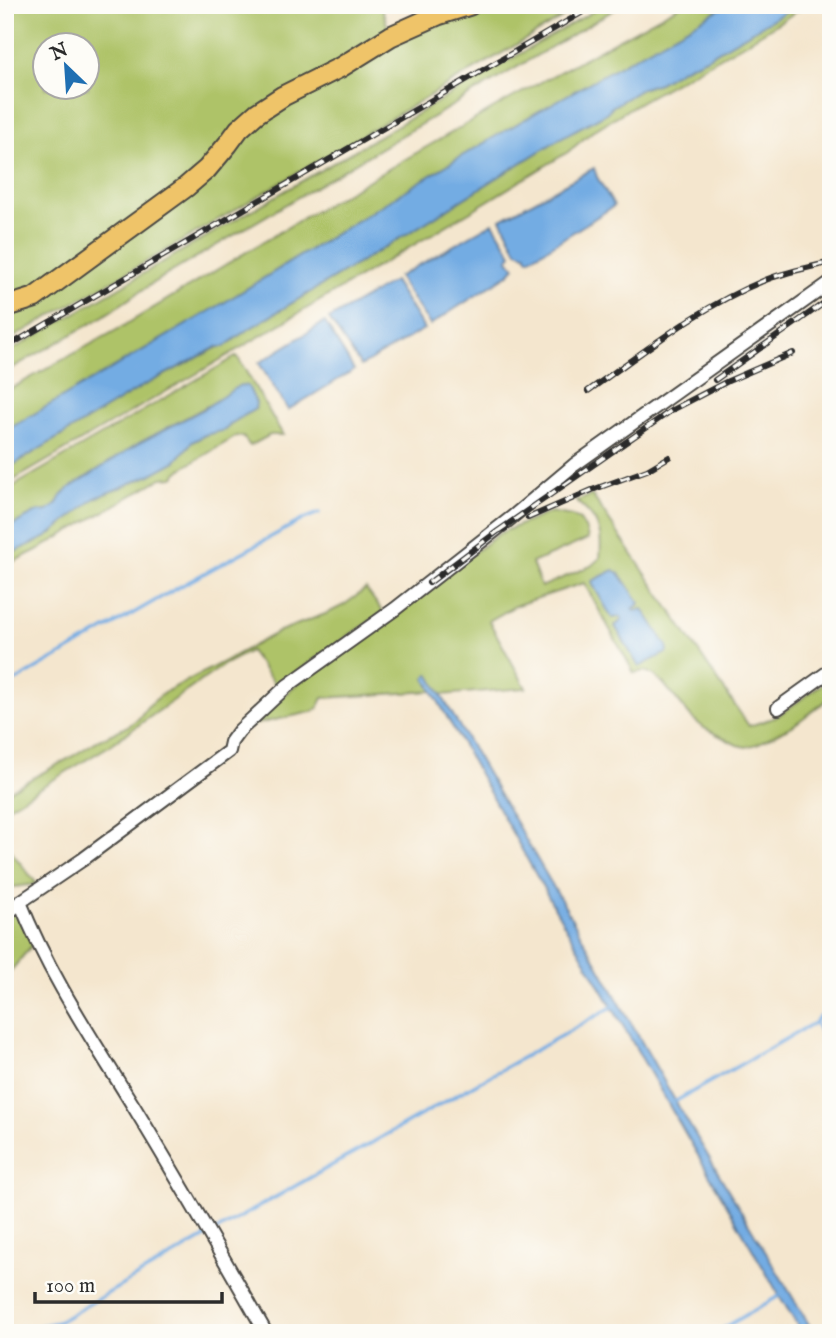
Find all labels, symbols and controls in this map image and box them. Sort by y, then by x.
north arrow [32,32,102,102]
text: N [46,38,73,67]
scale bar [35,1261,222,1305]
text: 100 m [46,1273,95,1300]

